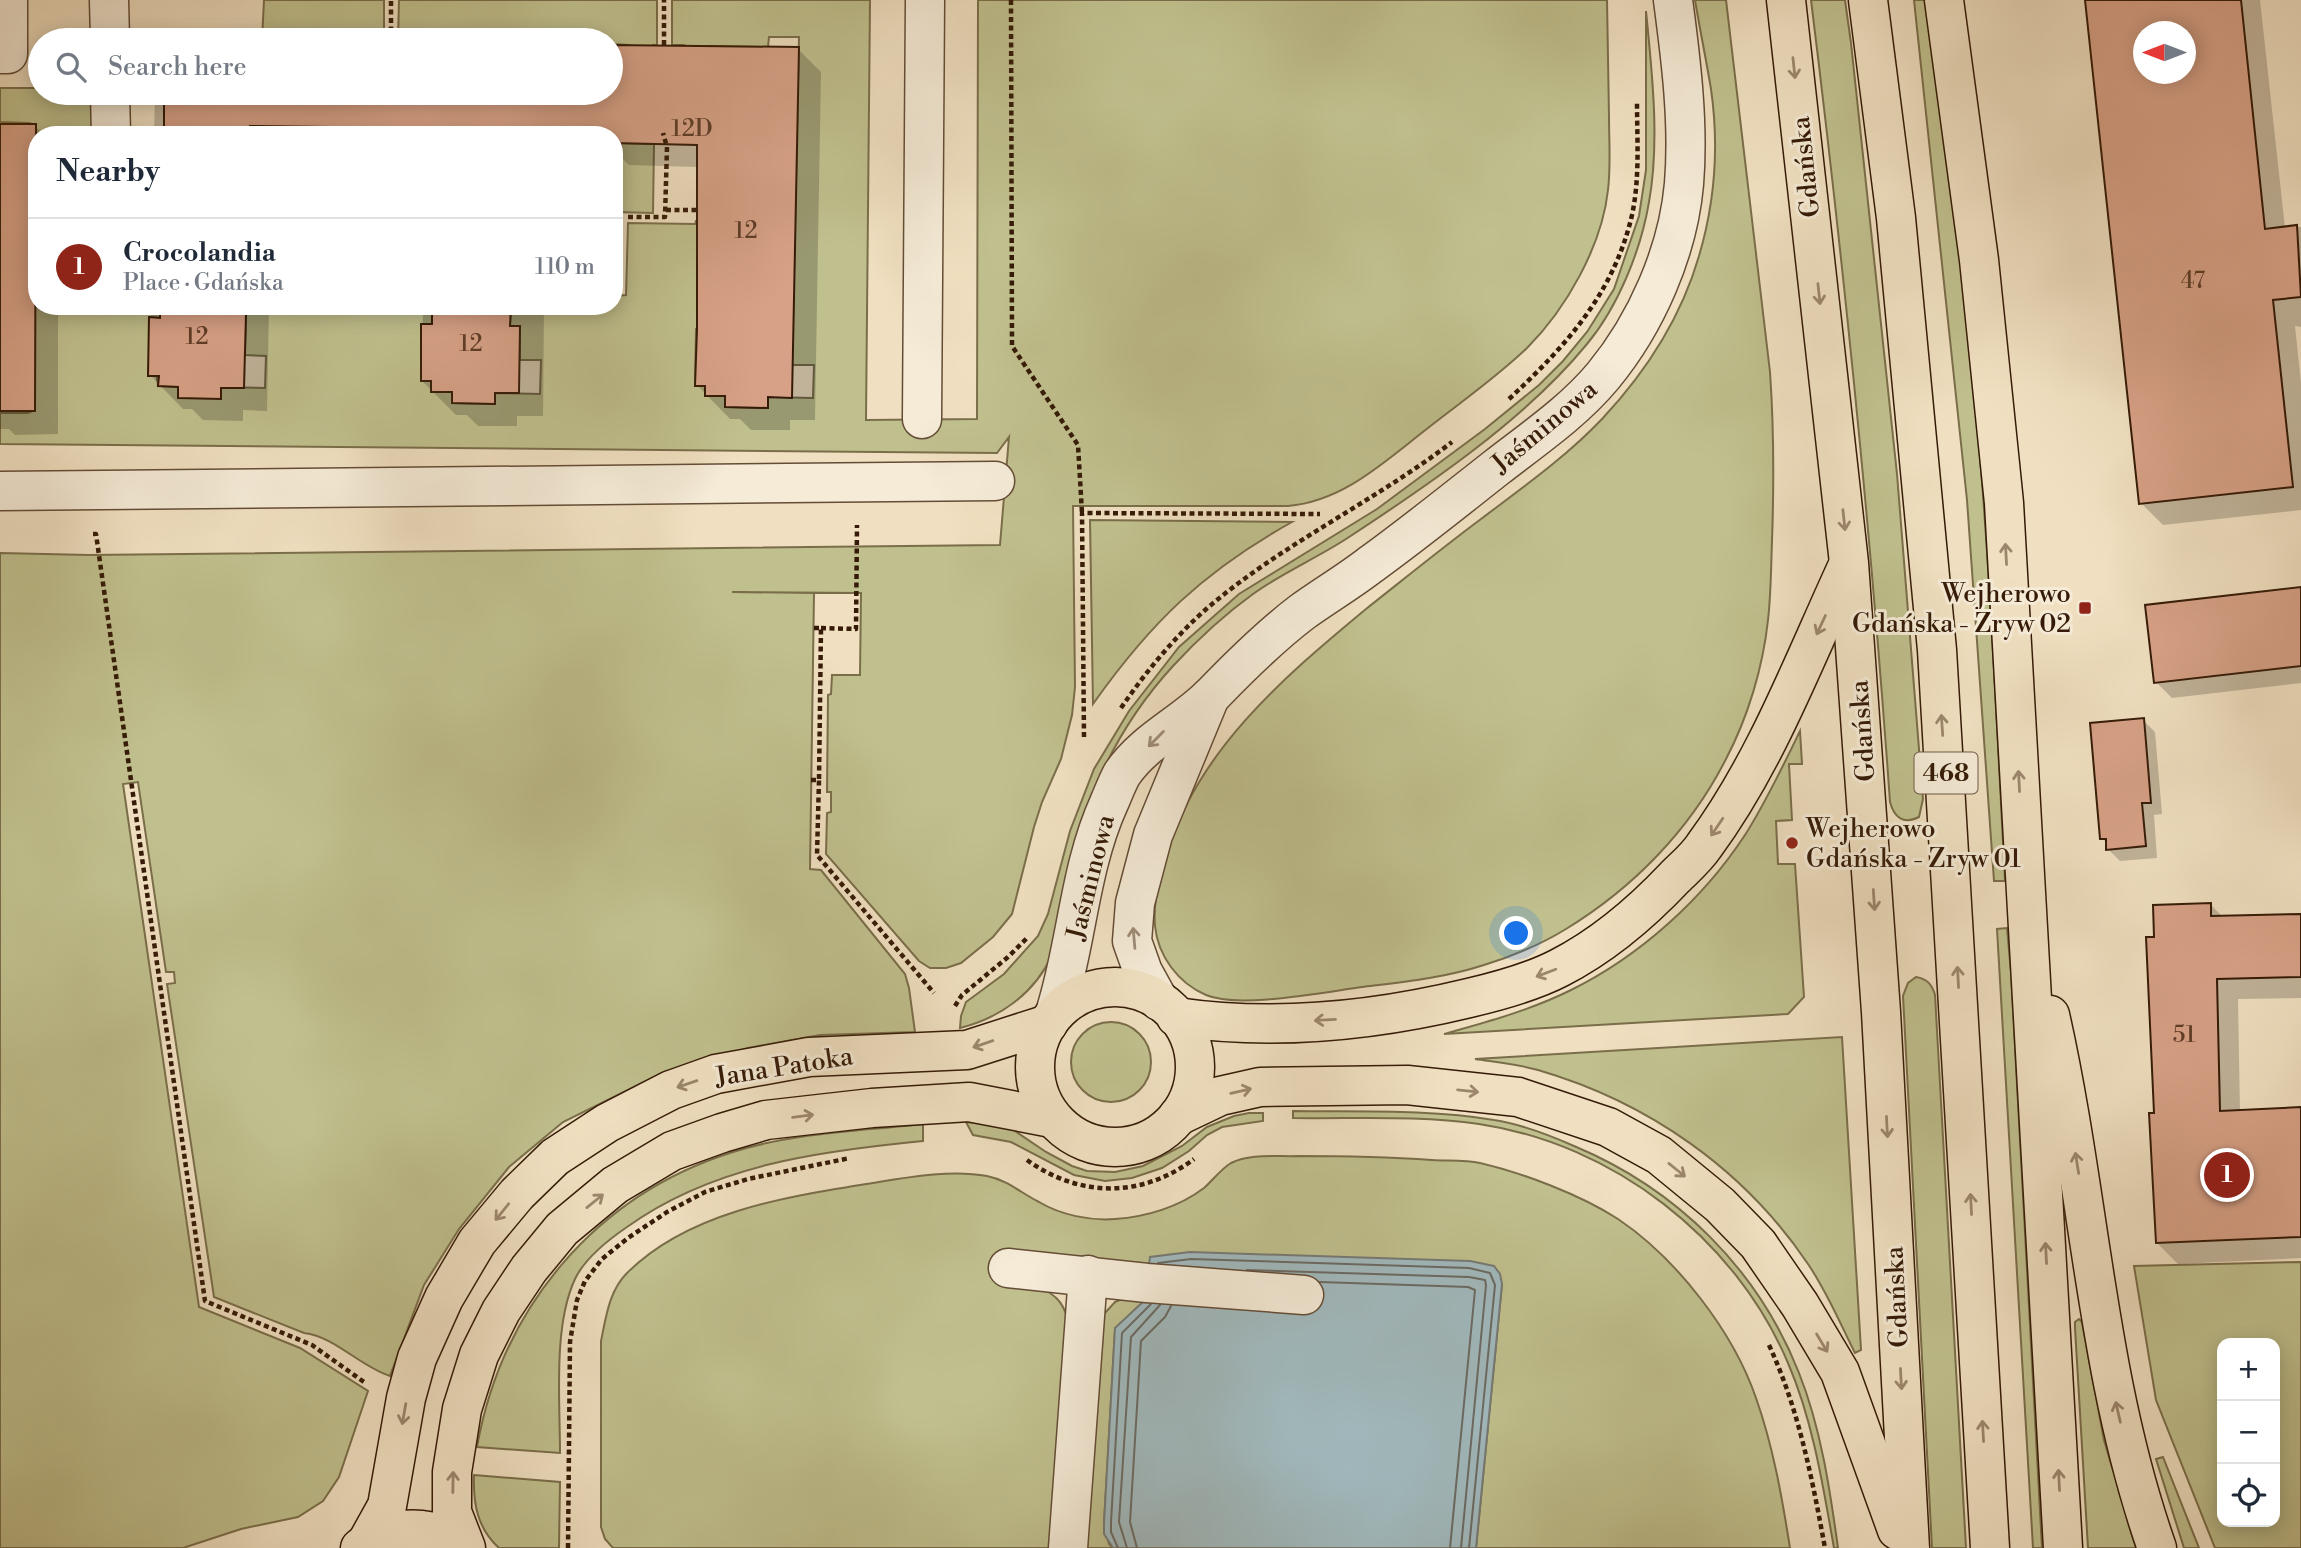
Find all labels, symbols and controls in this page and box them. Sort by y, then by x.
north arrow [2133,21,2196,84]
search box [28,28,623,105]
icon: search [52,48,90,86]
text: Search here [108,51,247,83]
one-way arrow [1787,56,1800,79]
street label: Gdańska [1785,114,1827,219]
house number: 12D [671,115,713,143]
text: Nearby [56,153,160,191]
house number: 12 [734,217,758,245]
text: Crocolandia [123,237,276,269]
text: 1 [73,253,85,281]
text: 110 m [535,253,595,281]
house number: 47 [2181,267,2206,295]
text: Place · Gdańska [123,269,284,297]
one-way arrow [1813,282,1826,305]
house number: 12 [185,323,209,351]
house number: 12 [459,330,483,358]
street label: Jaśminowa [1485,373,1605,481]
one-way arrow [1838,508,1851,531]
one-way arrow [2000,543,2013,566]
place label: Wejherowo Gdańska - Zryw 02 [1852,578,2071,640]
marker: Wejherowo Gdańska - Zryw 02 [2077,600,2093,616]
one-way arrow [1813,614,1827,635]
street label: Gdańska [1843,678,1882,783]
one-way arrow [1936,714,1949,737]
one-way arrow [1148,731,1165,748]
road number: 468 [1914,752,1978,794]
one-way arrow [2012,770,2025,793]
street label: Jaśminowa [1060,811,1122,944]
place label: Wejherowo Gdańska - Zryw 01 [1805,813,2021,875]
one-way arrow [1710,817,1724,836]
marker: Wejherowo Gdańska - Zryw 01 [1784,835,1800,851]
one-way arrow [1868,888,1881,911]
your location [1499,916,1533,950]
one-way arrow [1128,927,1141,950]
one-way arrow [1951,965,1964,988]
one-way arrow [1536,968,1558,980]
one-way arrow [1314,1014,1337,1027]
house number: 51 [2173,1021,2195,1049]
one-way arrow [973,1039,995,1051]
street label: Jana Patoka [712,1040,856,1094]
one-way arrow [676,1079,698,1091]
one-way arrow [1229,1084,1252,1098]
one-way arrow [1456,1085,1478,1098]
one-way arrow [791,1109,813,1122]
one-way arrow [1881,1115,1894,1138]
pin: 1 [2204,1149,2250,1201]
one-way arrow [2070,1152,2083,1175]
one-way arrow [1668,1162,1686,1178]
one-way arrow [1964,1193,1977,1216]
one-way arrow [586,1194,604,1209]
one-way arrow [494,1203,510,1221]
one-way arrow [2039,1242,2052,1265]
street label: Gdańska [1878,1245,1916,1348]
one-way arrow [1816,1332,1830,1352]
map controls [2217,1338,2280,1527]
button: + [2217,1338,2280,1401]
one-way arrow [1894,1367,1907,1390]
one-way arrow [2111,1401,2124,1424]
button: − [2217,1401,2280,1464]
one-way arrow [396,1402,410,1425]
one-way arrow [1977,1420,1990,1443]
button: locate [2217,1464,2280,1527]
one-way arrow [2053,1469,2066,1492]
one-way arrow [446,1471,459,1494]

